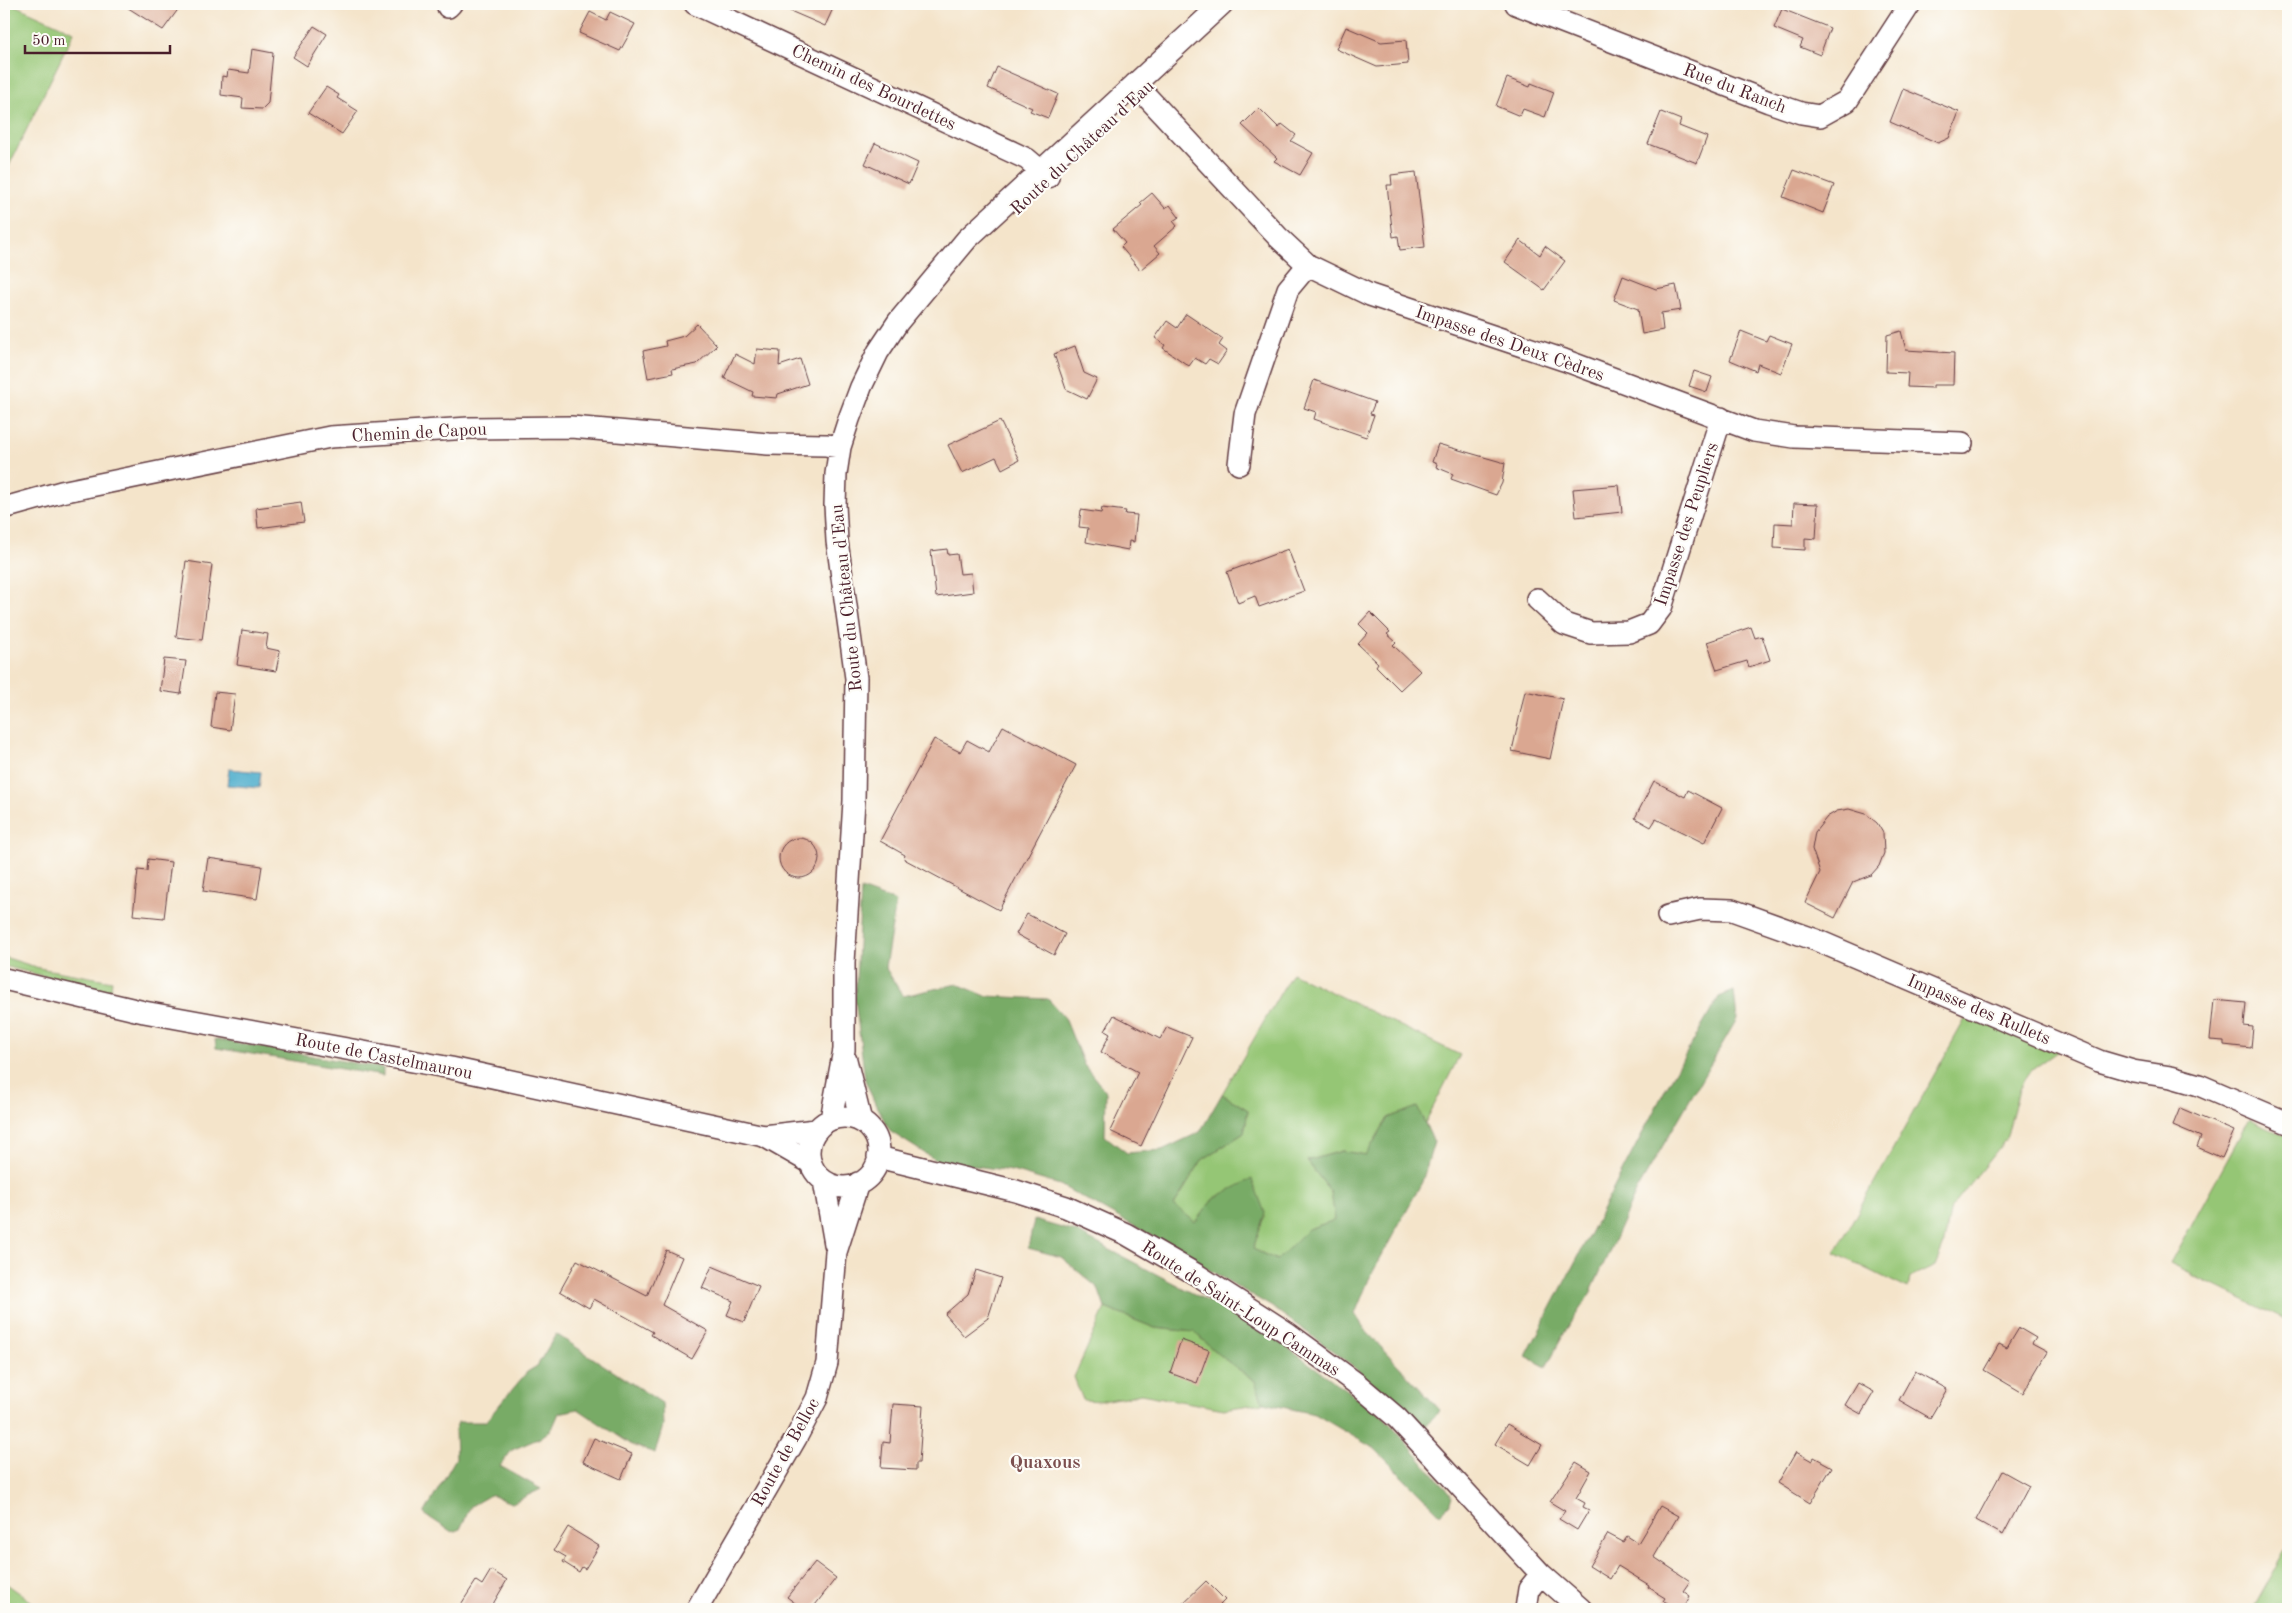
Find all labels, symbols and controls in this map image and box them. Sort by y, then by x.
scale bar [25,22,170,54]
text: 50 m [32,34,66,49]
street label: Chemin des Bourdettes [789,42,959,134]
street label: Rue du Ranch [1681,61,1789,117]
street label: Route du Château d'Eau [1008,77,1158,219]
street label: Impasse des Deux Cèdres [1413,303,1607,385]
street label: Chemin de Capou [351,420,488,446]
street label: Impasse des Peupliers [1652,440,1722,608]
street label: Route du Château d'Eau [828,503,866,693]
street label: Impasse des Rullets [1904,972,2053,1048]
street label: Route de Castelmaurou [293,1031,475,1083]
street label: Route de Saint-Loup Cammas [1138,1238,1343,1380]
street label: Route de Belloc [749,1395,823,1510]
district label: Quaxous [1009,1454,1081,1473]

